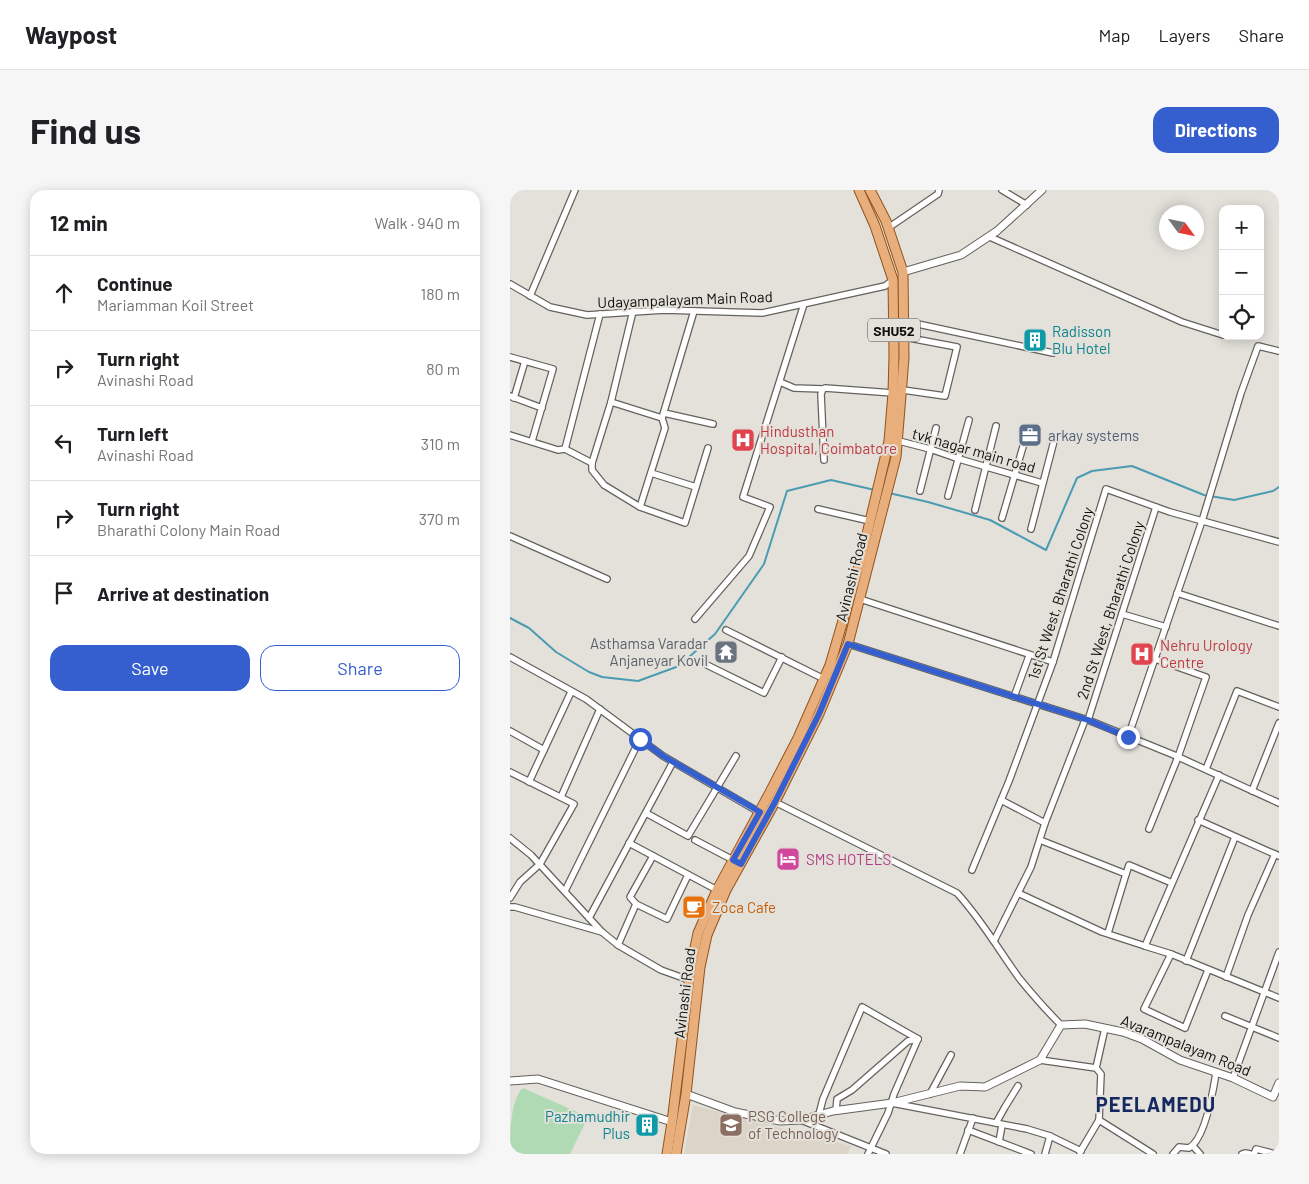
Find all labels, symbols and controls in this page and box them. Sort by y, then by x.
text: Waypost [25,20,117,49]
text: Map [1098,24,1130,46]
text: Layers [1158,24,1211,46]
text: Share [1239,24,1284,46]
button: Directions [1153,107,1279,153]
text: Find us [30,109,141,151]
north arrow [1159,205,1204,250]
map controls [1219,205,1264,340]
button: + [1219,205,1264,250]
text: 12 min [50,210,108,235]
text: Walk · 940 m [374,213,460,232]
button: − [1219,250,1264,295]
text: Continue [97,272,173,295]
icon: ahead [50,279,78,307]
text: 180 m [421,284,460,303]
street label: Udayampalayam Main Road [597,287,773,311]
text: Mariamman Koil Street [97,295,254,314]
button: locate [1219,295,1264,340]
road number: SHU52 [868,318,920,342]
place label: Radisson Blu Hotel [1052,322,1111,357]
building icon: Radisson Blu Hotel [1022,327,1048,353]
text: Turn right [97,347,179,370]
icon: right [50,354,78,382]
text: 80 m [426,359,460,378]
text: Avinashi Road [97,370,194,389]
text: Turn left [97,422,168,445]
place label: Hindusthan Hospital, Coimbatore [760,422,897,457]
office icon: arkay systems [1017,422,1043,448]
street label: tvk nagar main road [910,424,1038,476]
place label: arkay systems [1048,426,1139,444]
hospital icon: Hindusthan Hospital, Coimbatore [730,427,756,453]
icon: left [50,429,78,457]
text: 310 m [421,434,460,453]
text: Avinashi Road [97,445,194,464]
text: Turn right [97,497,179,520]
icon: right [50,504,78,532]
street label: 1st St West, Bharathi Colony [1024,504,1096,682]
text: 370 m [419,509,460,528]
street label: 2nd St West, Bharathi Colony [1073,518,1147,702]
text: Bharathi Colony Main Road [97,520,280,539]
street label: Avinashi Road [831,531,871,623]
icon: arrive [50,579,78,607]
text: Arrive at destination [97,582,269,605]
place label: Asthamsa Varadar Anjaneyar Kovil [590,634,709,669]
place label: Nehru Urology Centre [1160,636,1253,671]
temple icon: Asthamsa Varadar Anjaneyar Kovil [713,639,739,665]
hospital icon: Nehru Urology Centre [1129,641,1155,667]
button: Save [50,645,250,691]
button: Share [260,645,460,691]
route end [1117,726,1140,749]
route start [629,728,652,751]
hotel icon: SMS HOTELS [775,846,801,872]
place label: SMS HOTELS [806,850,891,868]
cafe icon: Zoca Cafe [681,894,707,920]
place label: Zoca Cafe [712,898,776,916]
street label: Avinashi Road [670,947,698,1039]
street label: Avarampalayam Road [1118,1011,1254,1079]
district label: PEELAMEDU [1096,1092,1216,1116]
place label: Pazhamudhir Plus [545,1107,631,1142]
place label: PSG College of Technology [748,1107,839,1142]
building icon: Pazhamudhir Plus [634,1112,660,1138]
school or university icon: PSG College of Technology [718,1112,744,1138]

